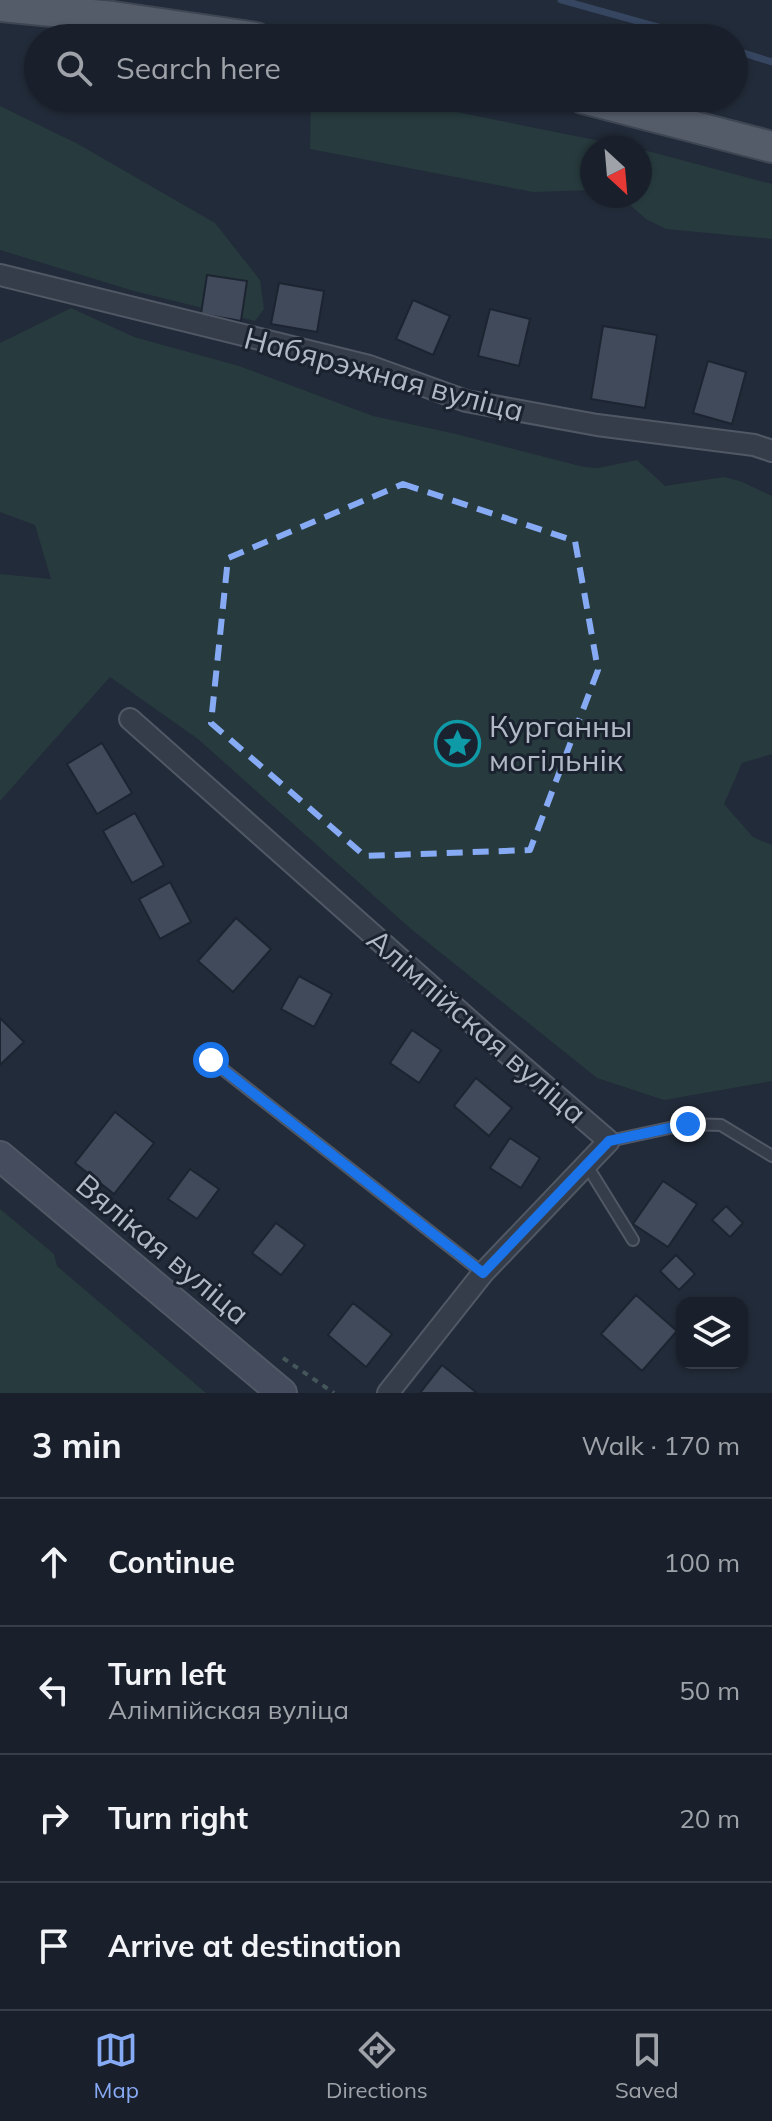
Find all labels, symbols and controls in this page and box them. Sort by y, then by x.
search box [24,24,748,112]
icon: search [52,46,96,90]
text: Search here [116,49,281,87]
north arrow [580,136,652,208]
street label: Набярэжная вуліца [240,318,528,430]
place label: Курганны могільнік [489,707,632,779]
place icon: Курганны могільнік [434,719,482,767]
street label: Алімпійская вуліца [360,920,594,1132]
route start [193,1042,229,1078]
route end [670,1106,706,1142]
street label: Вялікая вуліца [69,1166,257,1332]
map controls [676,1297,748,1369]
button: layers [676,1297,748,1369]
text: 3 min [32,1424,122,1467]
text: Walk · 170 m [581,1429,740,1462]
icon: ahead [32,1540,76,1584]
text: Continue [108,1543,235,1581]
text: 100 m [664,1546,740,1579]
text: Turn left [108,1655,226,1693]
icon: left [32,1668,76,1712]
text: 50 m [679,1674,740,1707]
text: Алімпійская вуліца [108,1693,349,1726]
icon: right [32,1796,76,1840]
text: Turn right [108,1799,248,1837]
text: 20 m [679,1802,740,1835]
icon: arrive [32,1924,76,1968]
text: Arrive at destination [108,1927,402,1965]
tab: Map [94,2028,139,2104]
tab: Directions [326,2028,428,2104]
tab: Saved [615,2028,678,2104]

